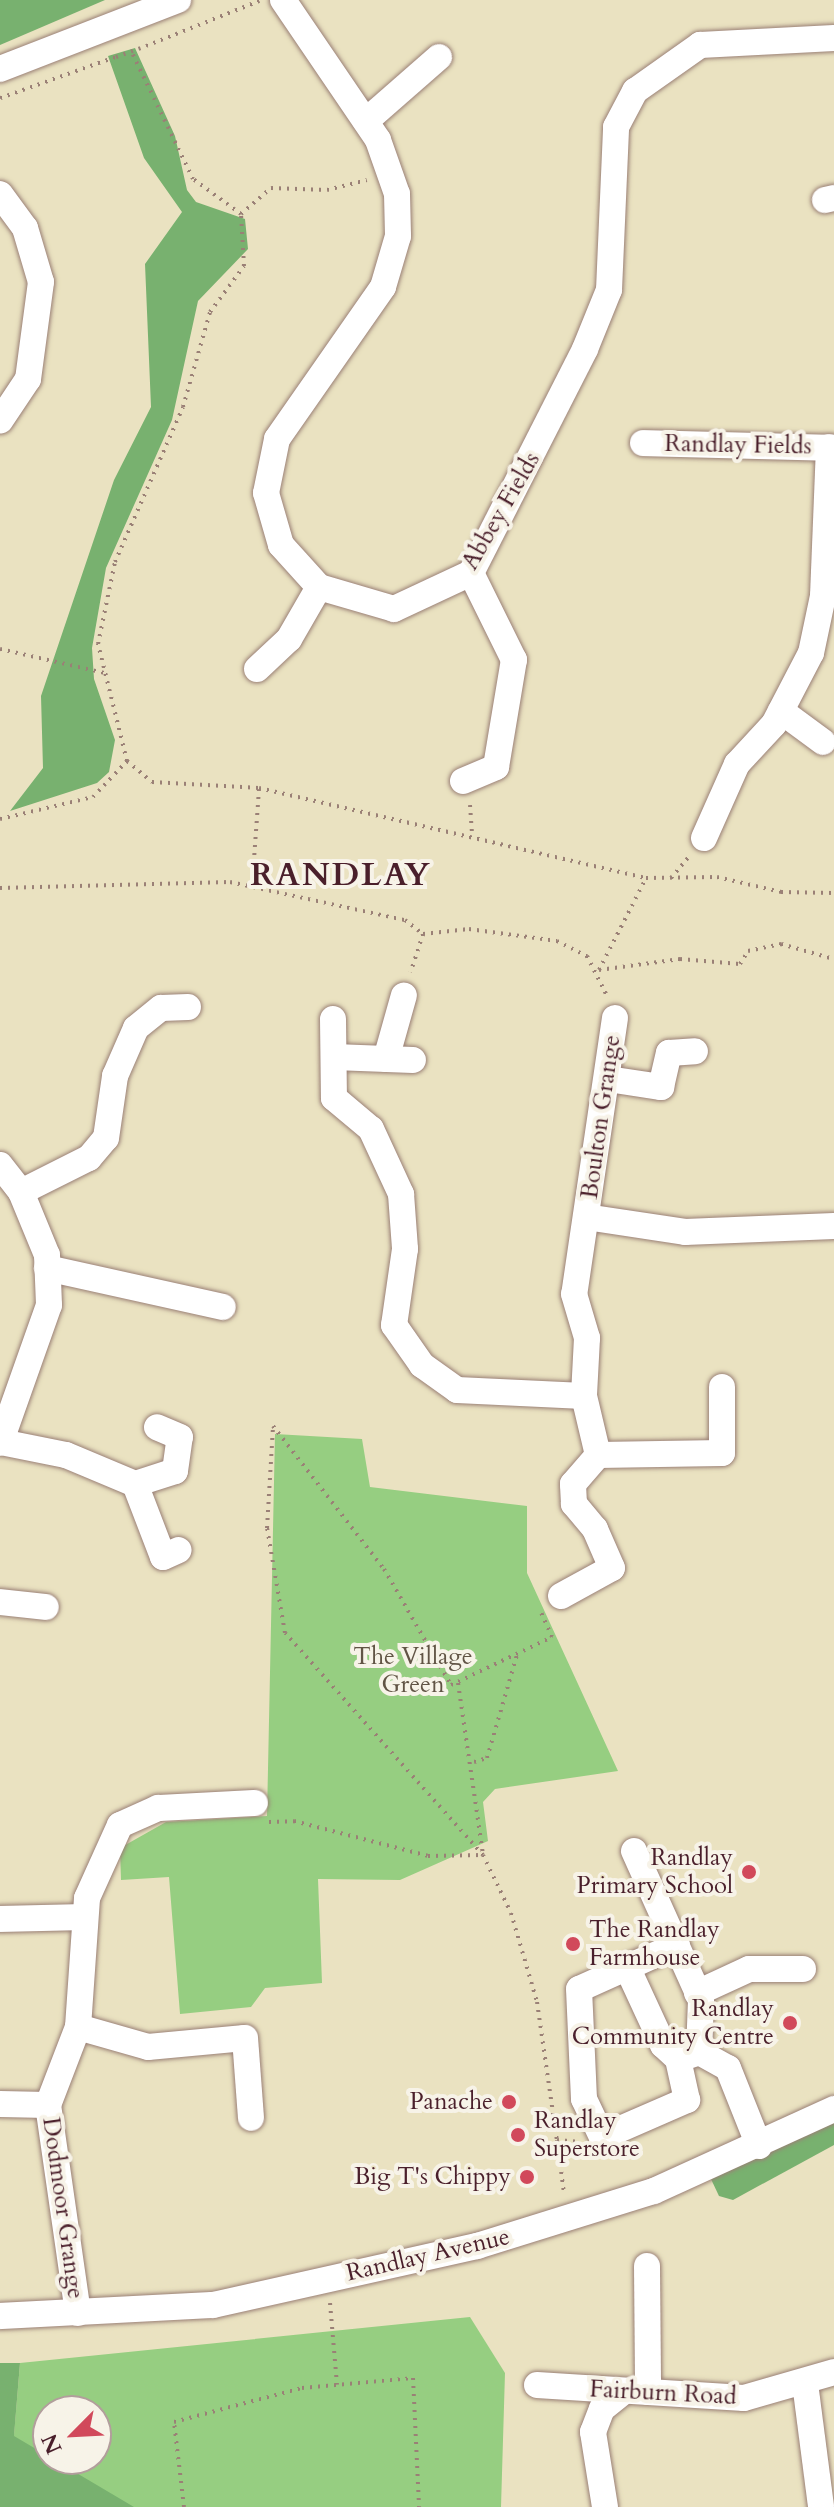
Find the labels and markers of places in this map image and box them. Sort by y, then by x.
place label: Randlay Primary School [577,1844,733,1900]
marker: Randlay Primary School [740,1863,758,1881]
place label: The Randlay Farmhouse [589,1916,720,1972]
marker: The Randlay Farmhouse [564,1935,582,1953]
place label: Randlay Community Centre [572,1995,774,2051]
marker: Randlay Community Centre [781,2014,799,2032]
place label: Panache [409,2088,493,2116]
marker: Panache [500,2093,518,2111]
place label: Randlay Superstore [534,2107,640,2163]
marker: Randlay Superstore [509,2126,527,2144]
place label: Big T's Chippy [354,2163,511,2191]
marker: Big T's Chippy [518,2168,536,2186]

